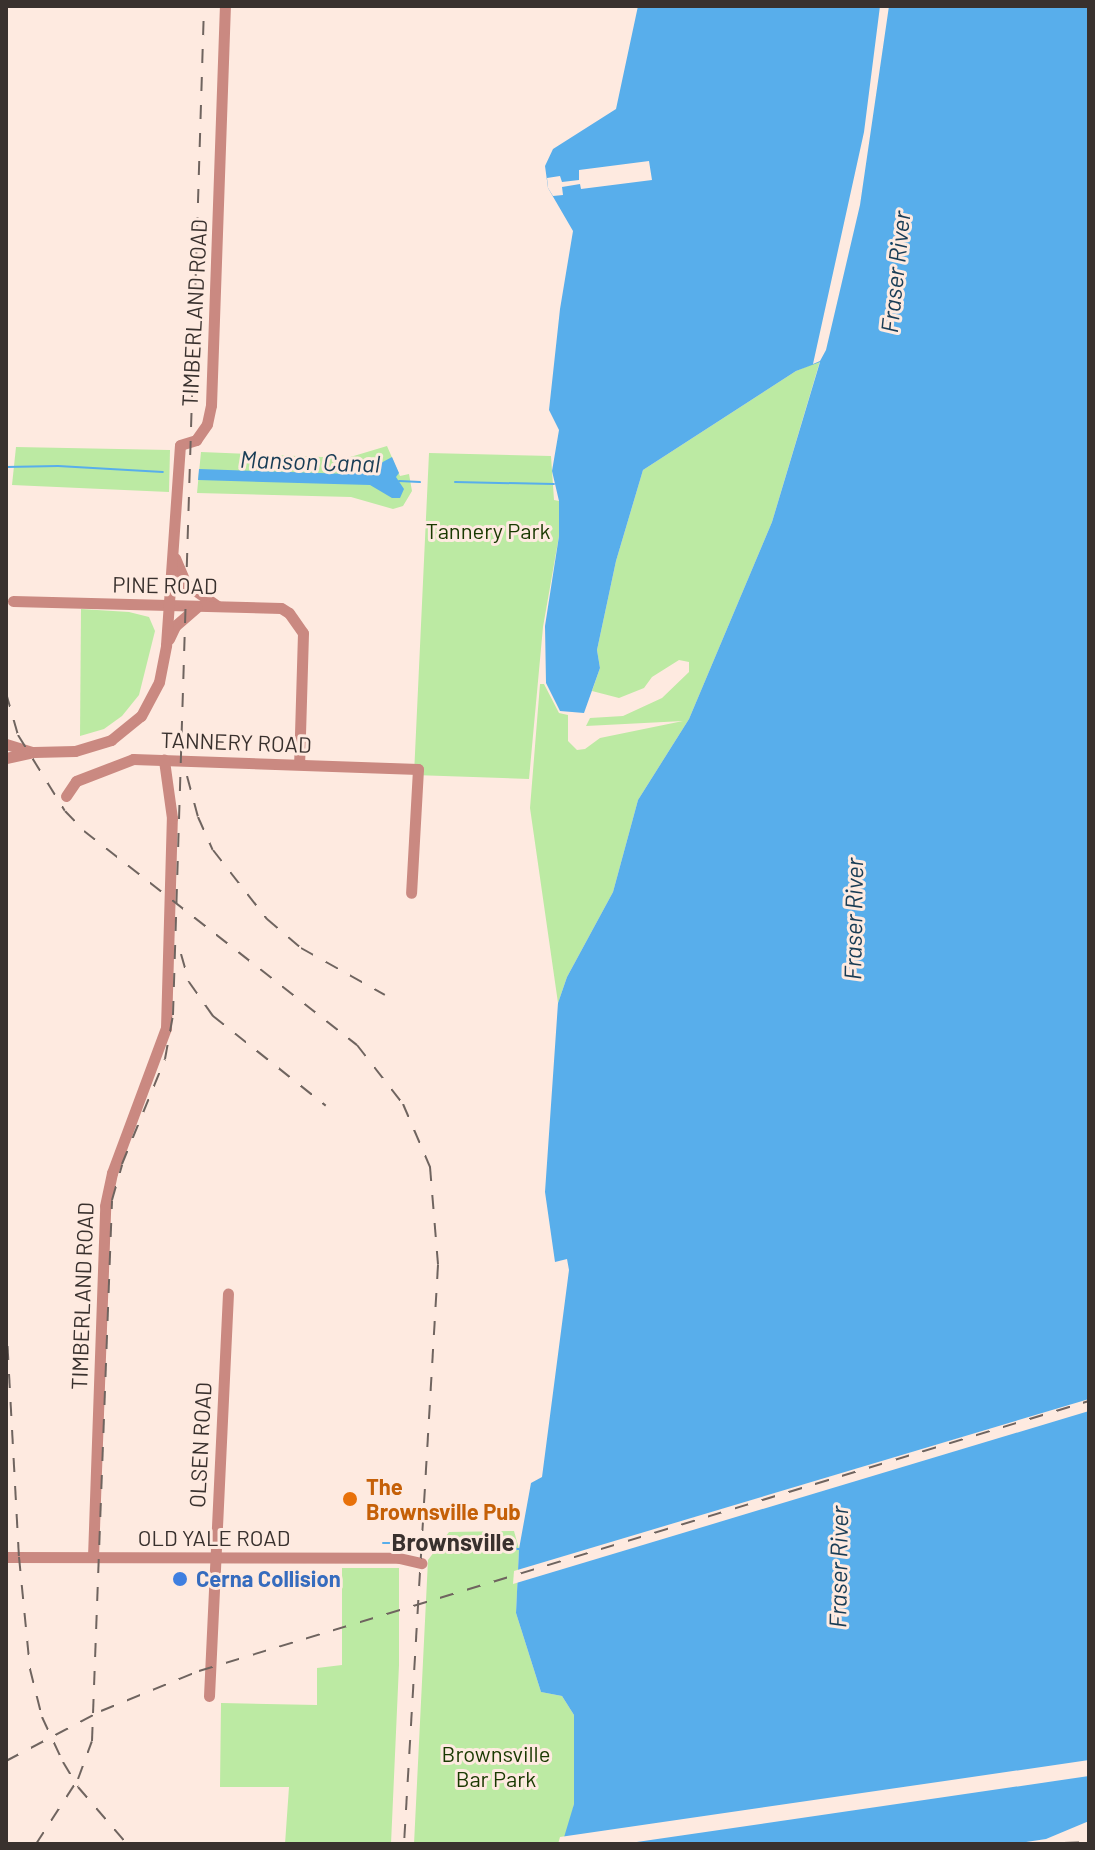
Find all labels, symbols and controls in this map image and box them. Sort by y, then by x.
water label: Fraser River [874,210,916,334]
street label: TIMBERLAND ROAD [176,218,212,408]
water label: Manson Canal [239,444,381,478]
park label: Tannery Park [425,518,551,544]
street label: PINE ROAD [112,571,218,599]
street label: TANNERY ROAD [160,726,312,758]
water label: Fraser River [838,858,868,980]
street label: TIMBERLAND ROAD [66,1202,98,1390]
street label: OLSEN ROAD [184,1382,216,1508]
place label: The Brownsville Pub [366,1473,521,1524]
marker: The Brownsville Pub [341,1490,359,1508]
water label: Fraser River [823,1506,853,1628]
street label: OLD YALE ROAD [138,1525,290,1551]
district label: Brownsville [392,1528,514,1556]
place label: Cerna Collision [196,1566,341,1592]
marker: Cerna Collision [171,1570,189,1588]
park label: Brownsville Bar Park [442,1740,550,1792]

